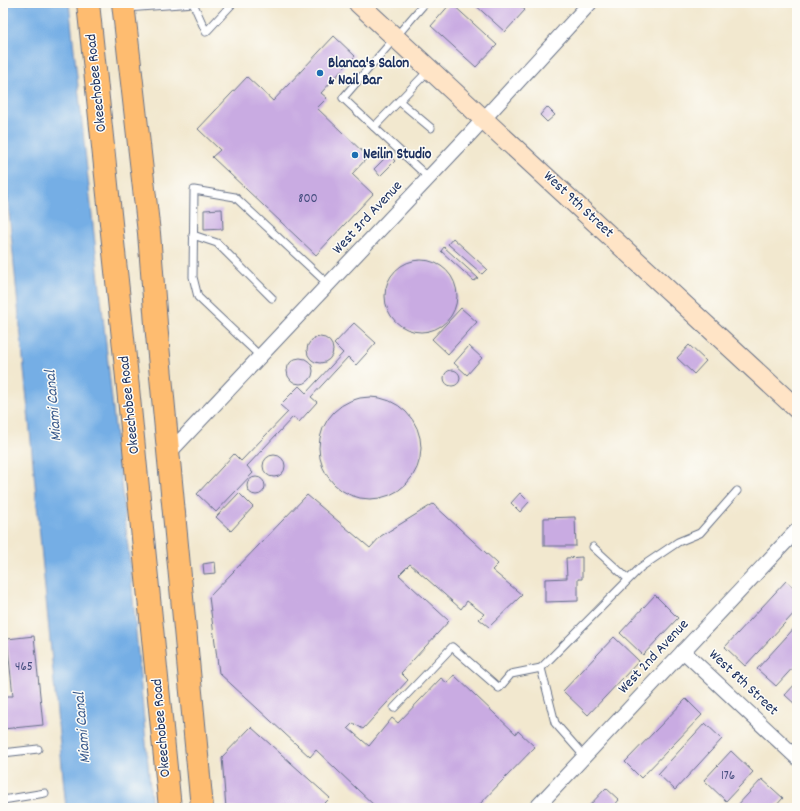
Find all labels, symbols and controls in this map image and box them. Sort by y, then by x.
street label: Okeechobee Road [81,33,113,133]
place label: Blanca's Salon & Nail Bar [328,53,409,92]
marker: Blanca's Salon & Nail Bar [315,68,325,78]
place label: Neilin Studio [363,144,432,166]
marker: Neilin Studio [350,150,360,160]
street label: West 9th Street [538,166,619,244]
street label: West 3rd Avenue [328,176,408,260]
house number: 800 [298,190,318,209]
street label: Okeechobee Road [114,355,146,455]
water label: Miami Canal [39,368,69,443]
street label: West 2nd Avenue [613,614,695,699]
street label: West 8th Street [703,645,783,722]
house number: 465 [15,658,33,677]
street label: Okeechobee Road [147,678,177,778]
water label: Miami Canal [68,690,98,765]
house number: 176 [721,767,735,786]

